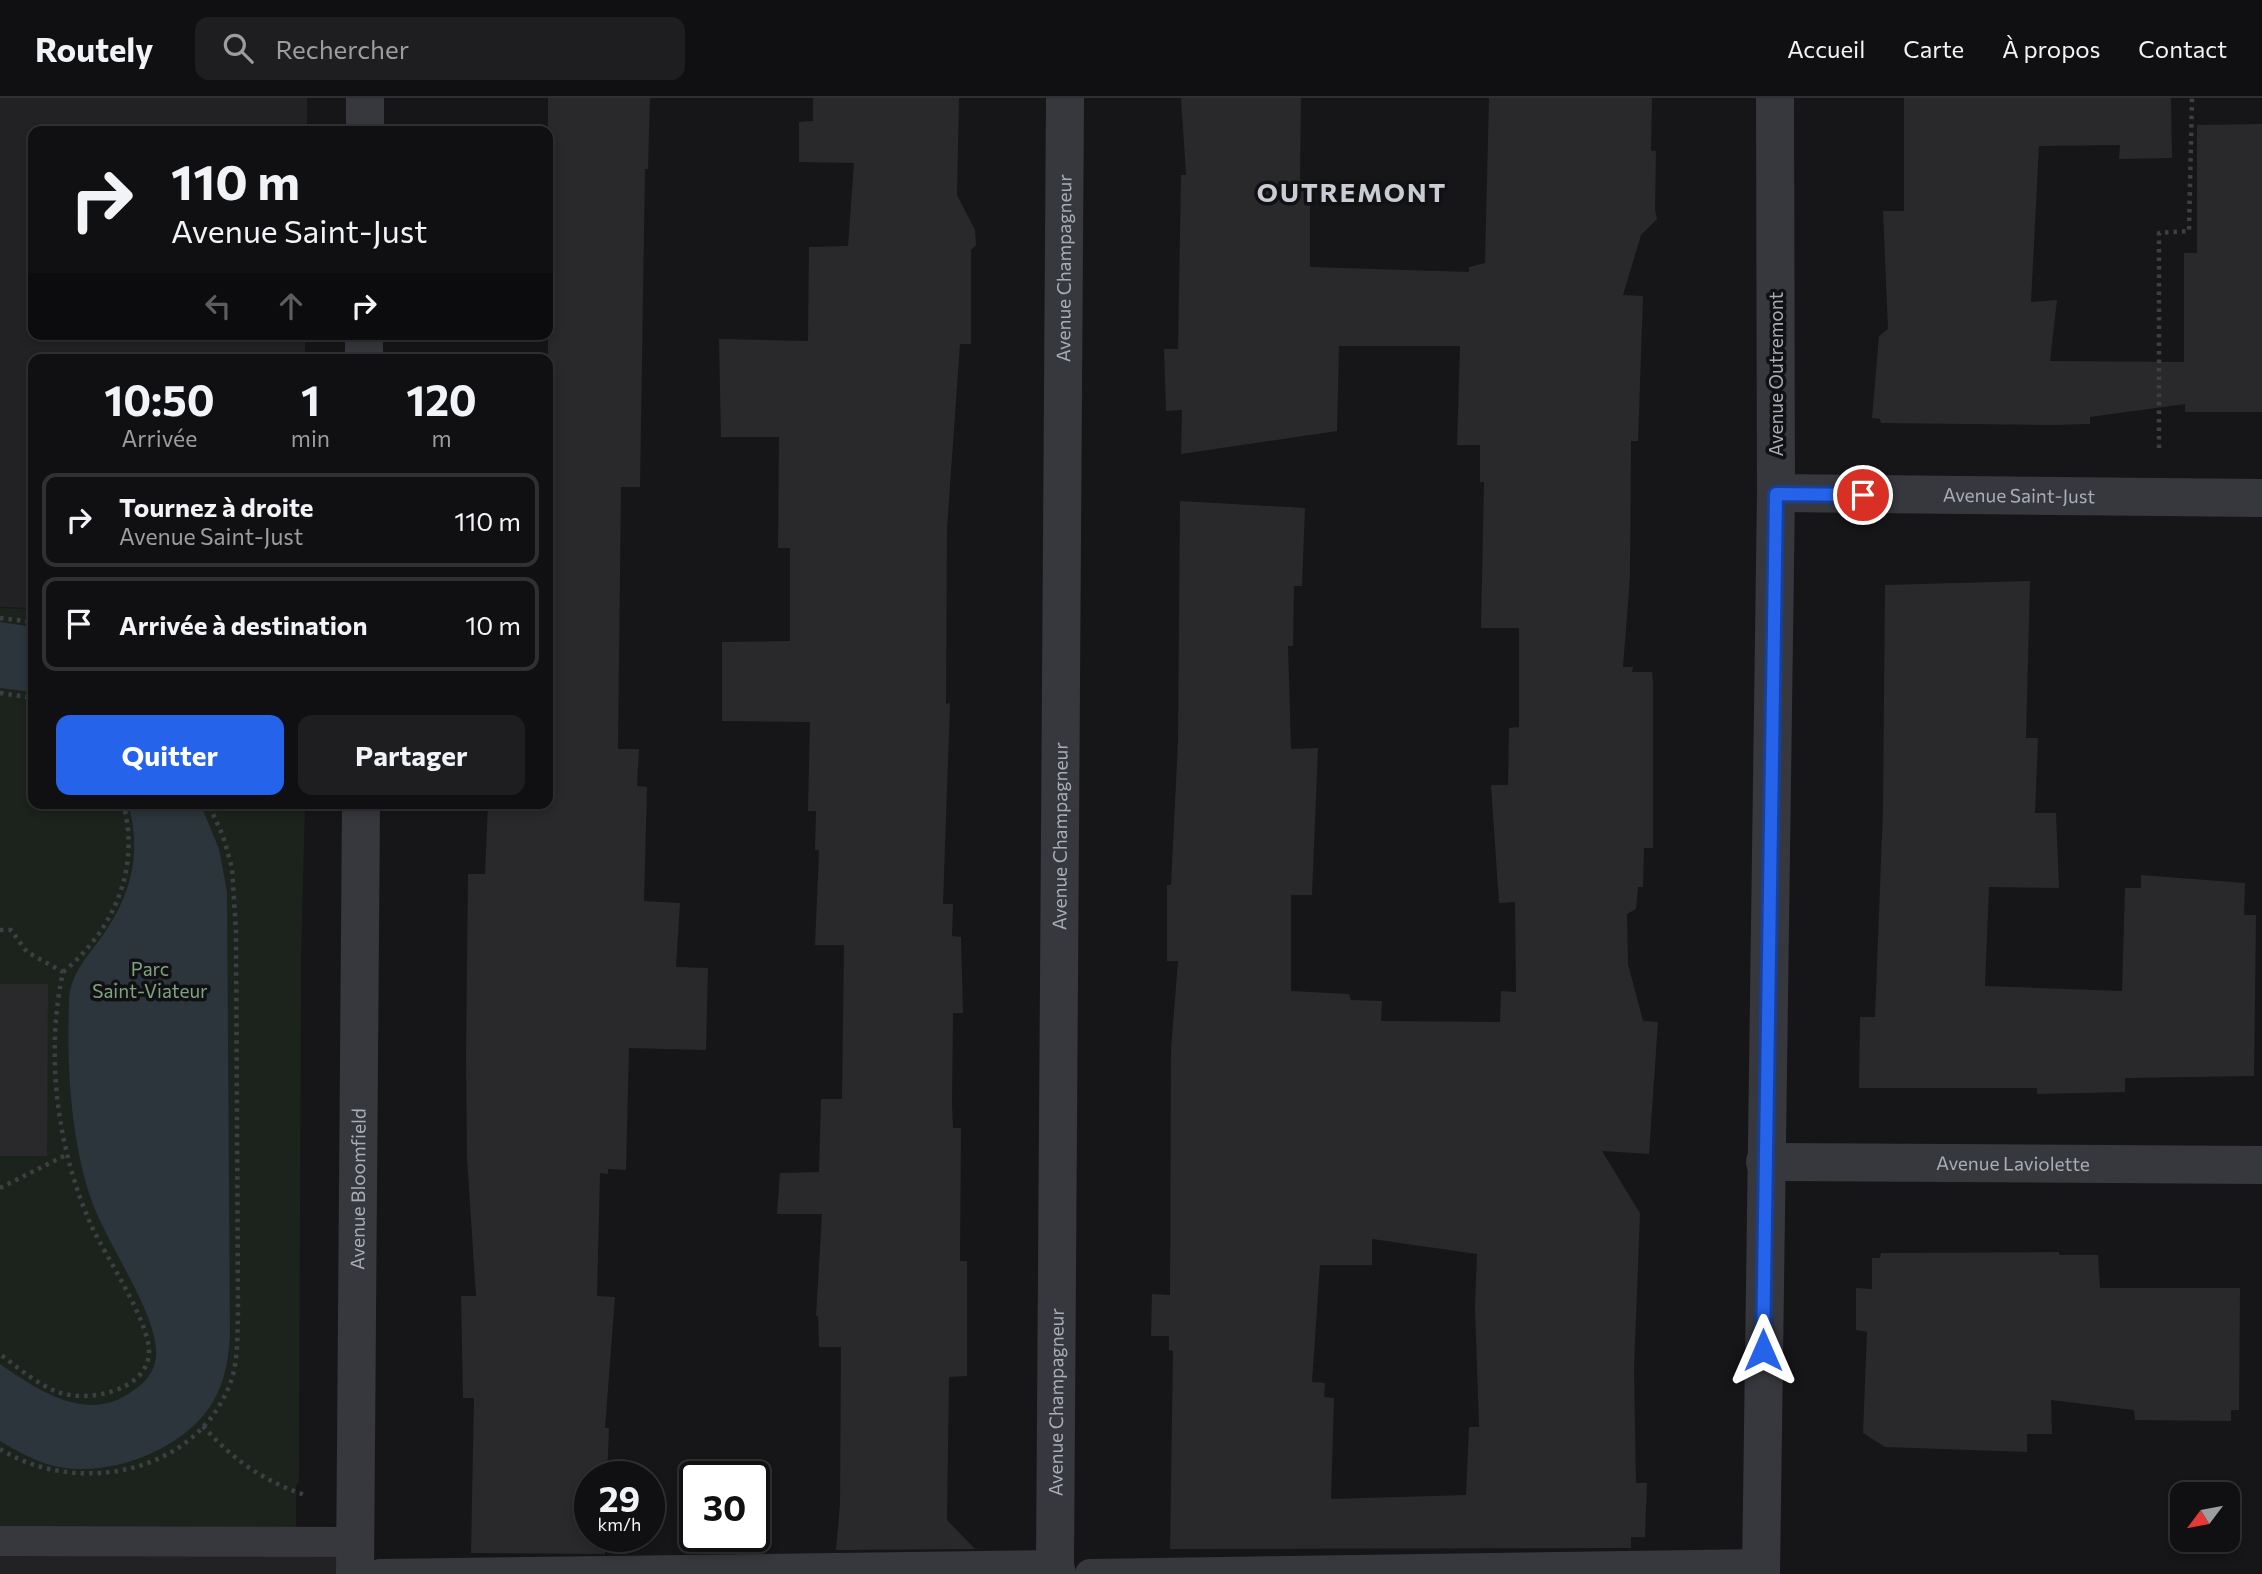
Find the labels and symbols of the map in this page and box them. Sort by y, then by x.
street label: Avenue Champagneur [1051,174,1075,362]
district label: OUTREMONT [1257,176,1447,207]
street label: Avenue Outremont [1764,291,1787,456]
pin [1833,465,1893,525]
street label: Avenue Saint-Just [1943,483,2095,507]
street label: Avenue Champagneur [1047,742,1072,930]
park label: Parc Saint-Viateur [92,957,208,1002]
street label: Avenue Bloomfield [345,1108,370,1270]
street label: Avenue Laviolette [1936,1151,2090,1175]
street label: Avenue Champagneur [1043,1308,1068,1496]
position arrow [1726,1313,1800,1387]
speed limit sign: 30 [679,1461,770,1552]
north arrow [2170,1482,2240,1552]

